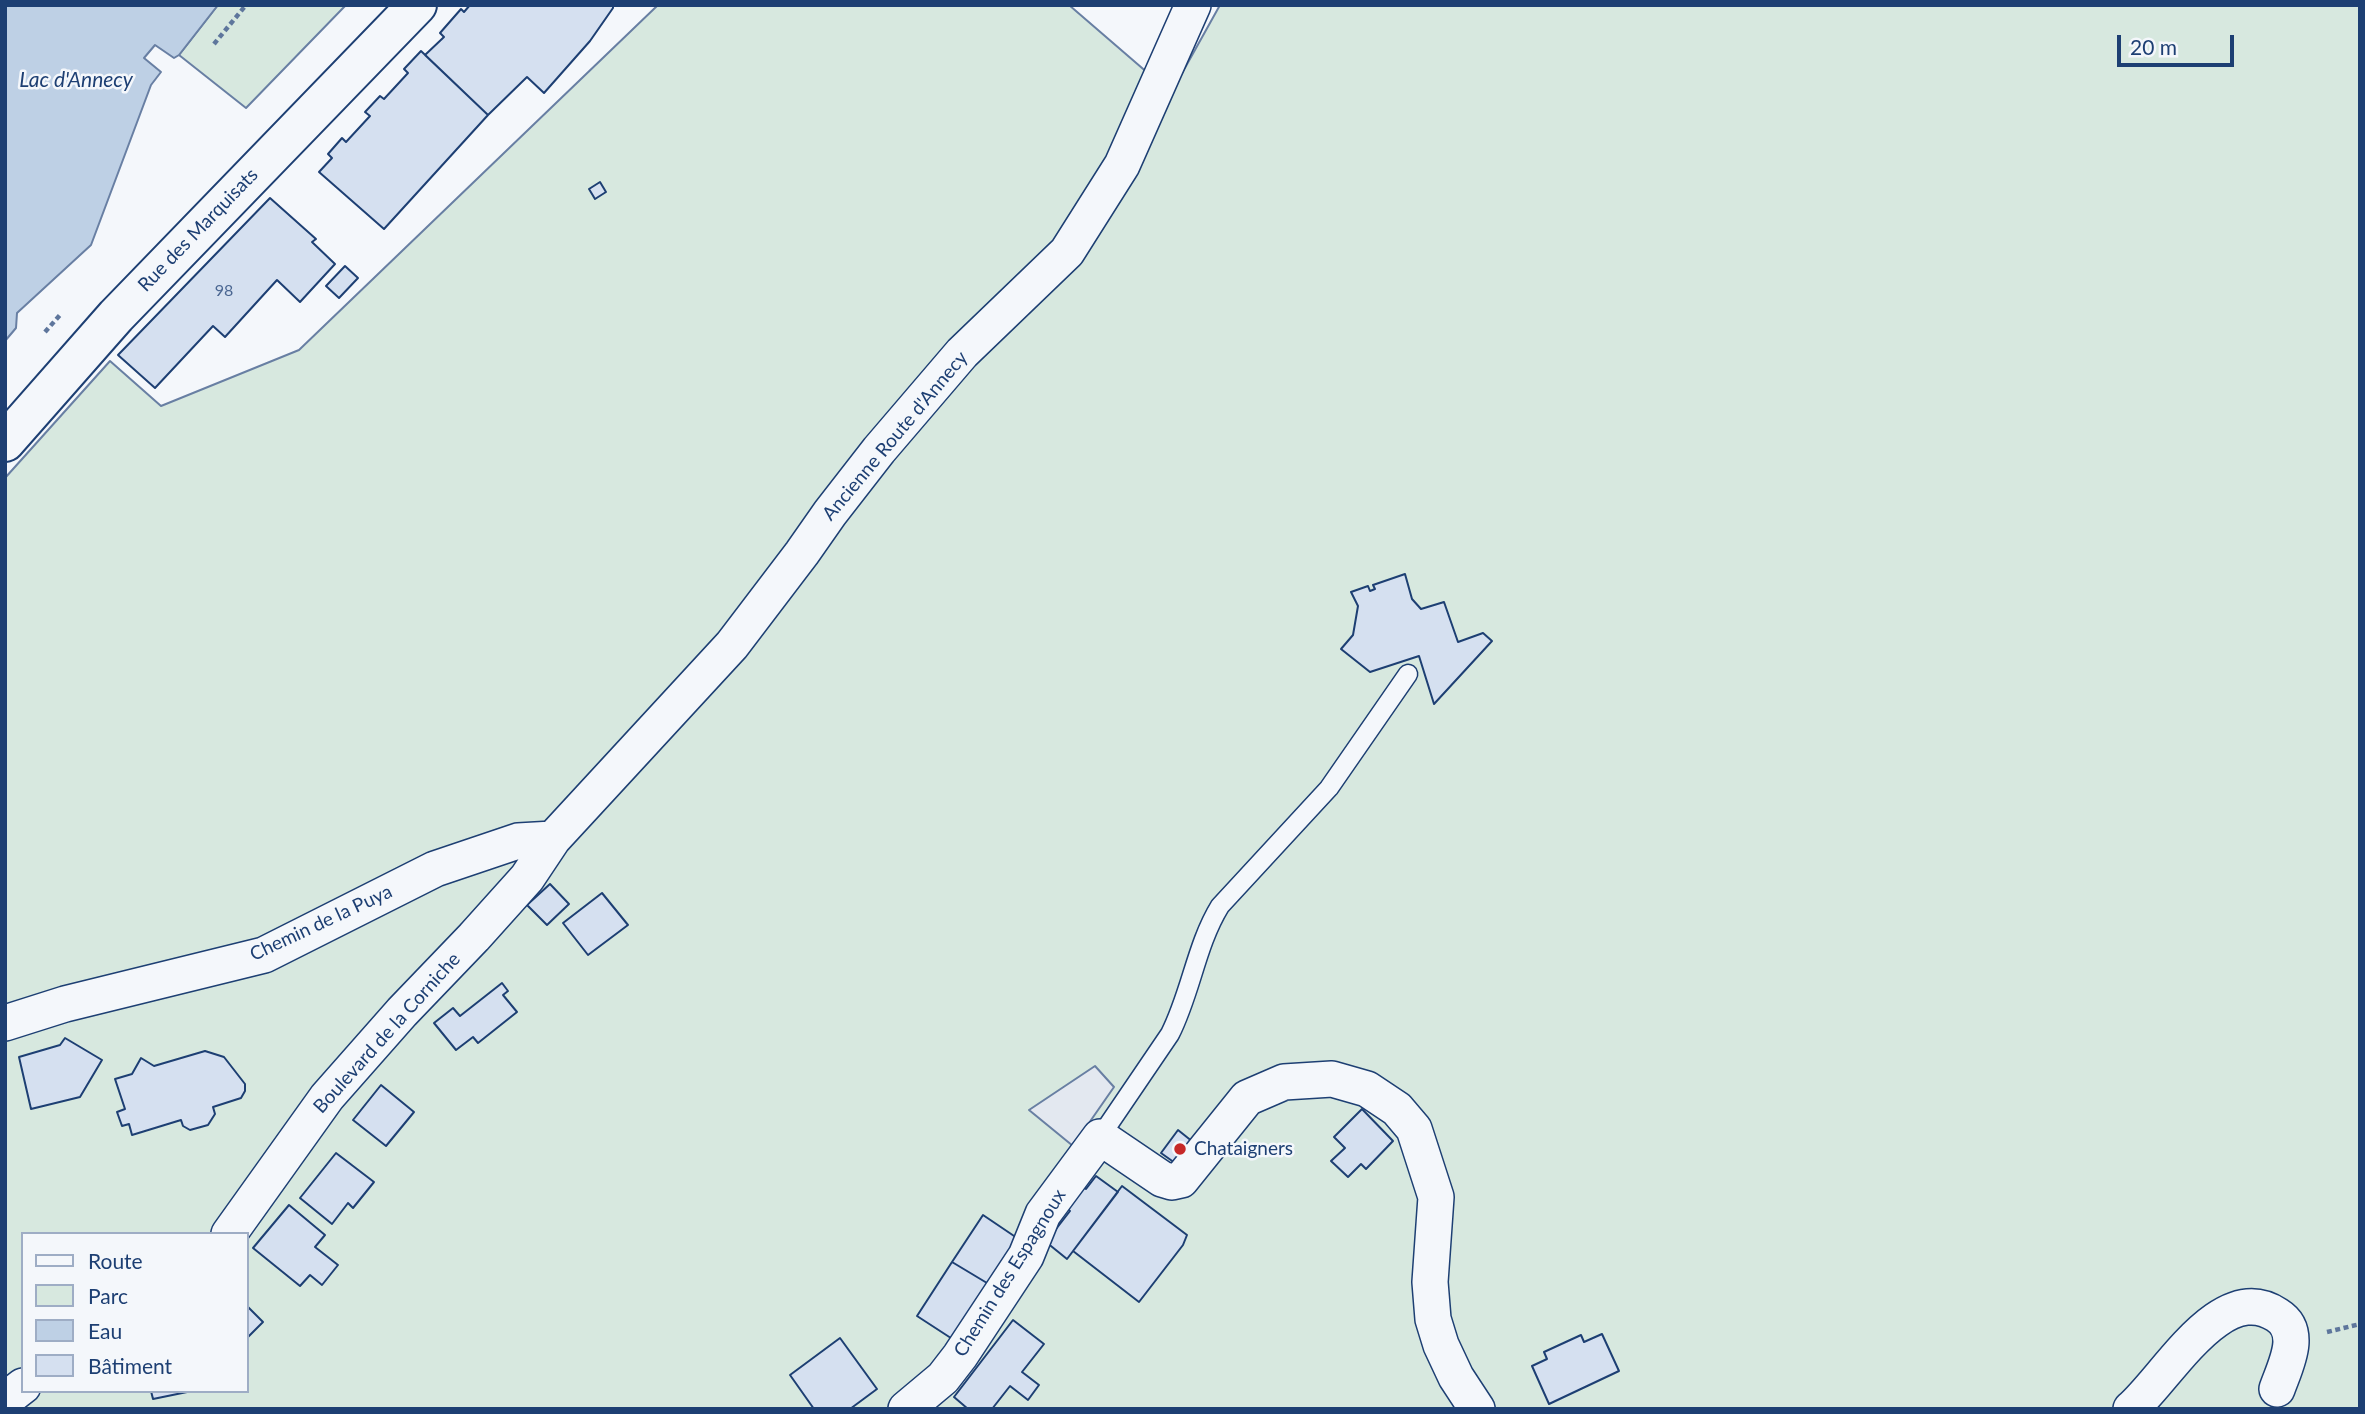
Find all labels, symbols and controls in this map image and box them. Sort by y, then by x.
scale bar [2120,21,2237,65]
text: 20 m [2130,34,2177,59]
water label: Lac d'Annecy [19,67,133,93]
street label: Rue des Marquisats [133,164,263,296]
house number: 98 [215,281,233,301]
street label: Ancienne Route d'Annecy [818,347,972,525]
street label: Chemin de la Puya [246,880,396,966]
street label: Boulevard de la Corniche [309,948,465,1118]
place label: Chataigners [1194,1138,1293,1160]
marker: Chataigners [1172,1141,1188,1157]
street label: Chemin des Espagnoux [949,1185,1071,1361]
legend [21,1232,248,1393]
text: Route [88,1248,143,1273]
text: Parc [88,1283,128,1308]
text: Eau [88,1318,122,1343]
text: Bâtiment [88,1353,172,1378]

